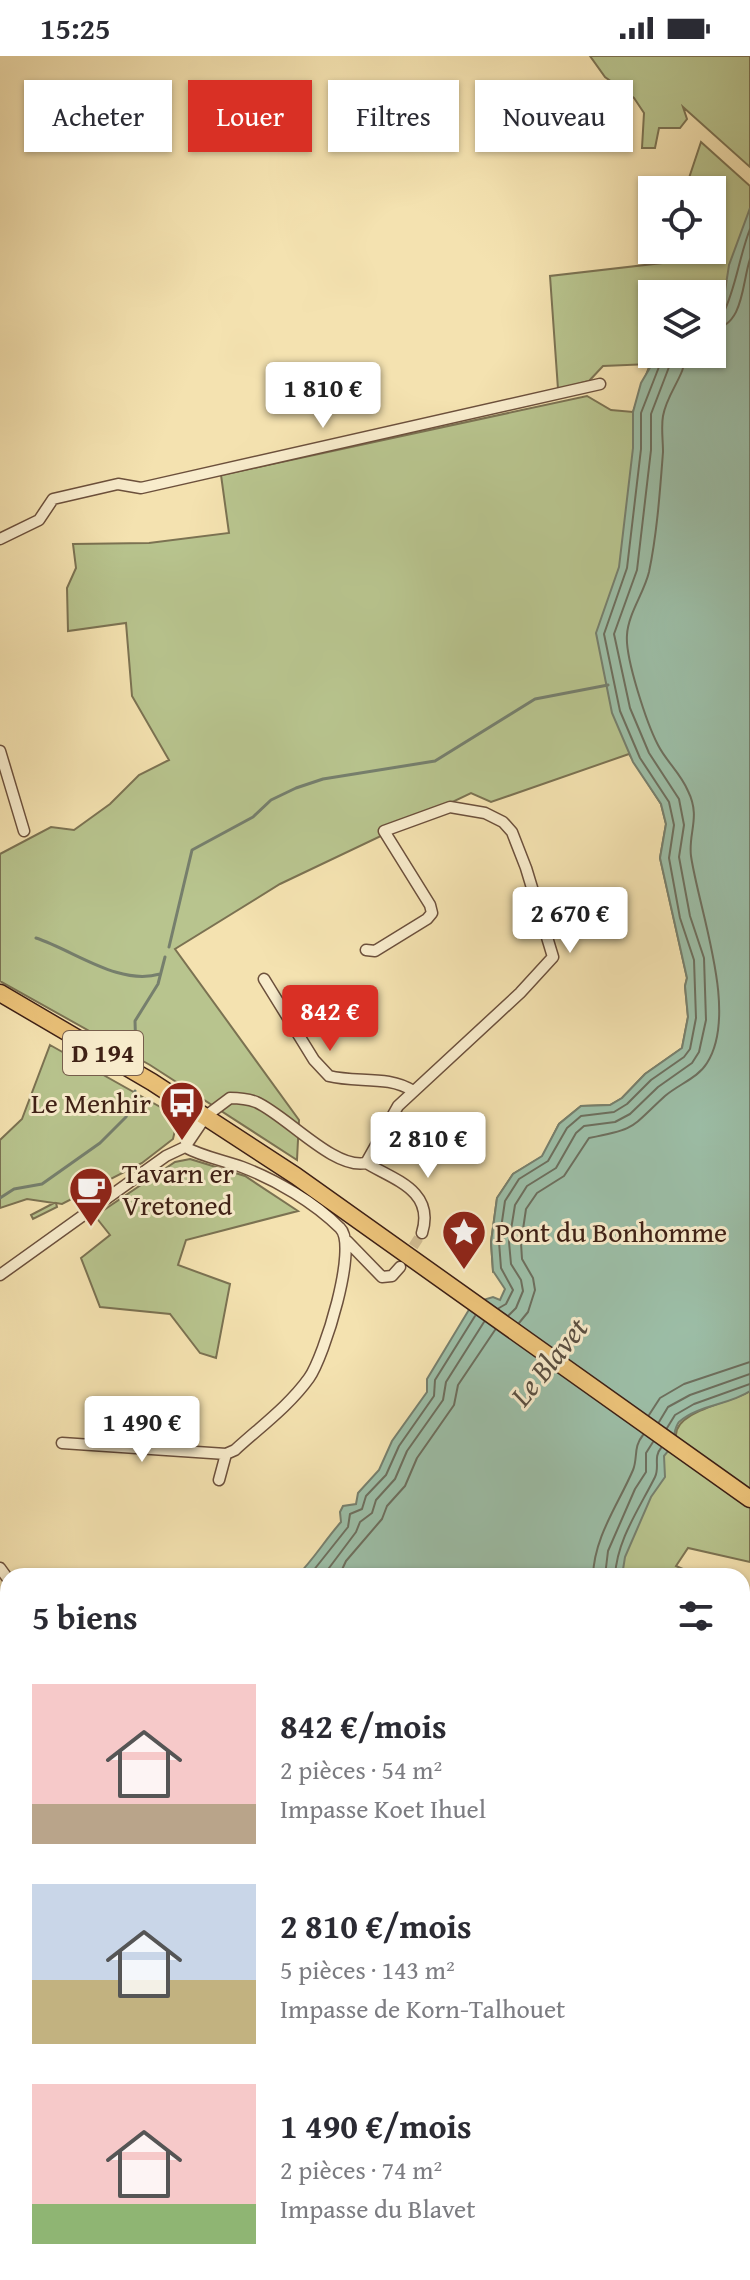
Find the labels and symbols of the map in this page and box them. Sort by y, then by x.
pin: 1 810 € [249,362,397,430]
pin: 2 670 € [496,887,644,955]
pin: 842 € [274,985,386,1053]
road number: D 194 [63,1031,143,1075]
bus stop icon: Le Menhir [158,1079,206,1142]
place label: Le Menhir [31,1082,151,1123]
pin: 2 810 € [354,1112,502,1180]
place label: Tavarn er Vretoned [122,1152,235,1225]
cafe icon: Tavarn er Vretoned [67,1165,115,1228]
place icon: Pont du Bonhomme [440,1208,488,1271]
place label: Pont du Bonhomme [495,1211,727,1252]
water label: Le Blavet [498,1307,598,1416]
pin: 1 490 € [68,1396,216,1464]

